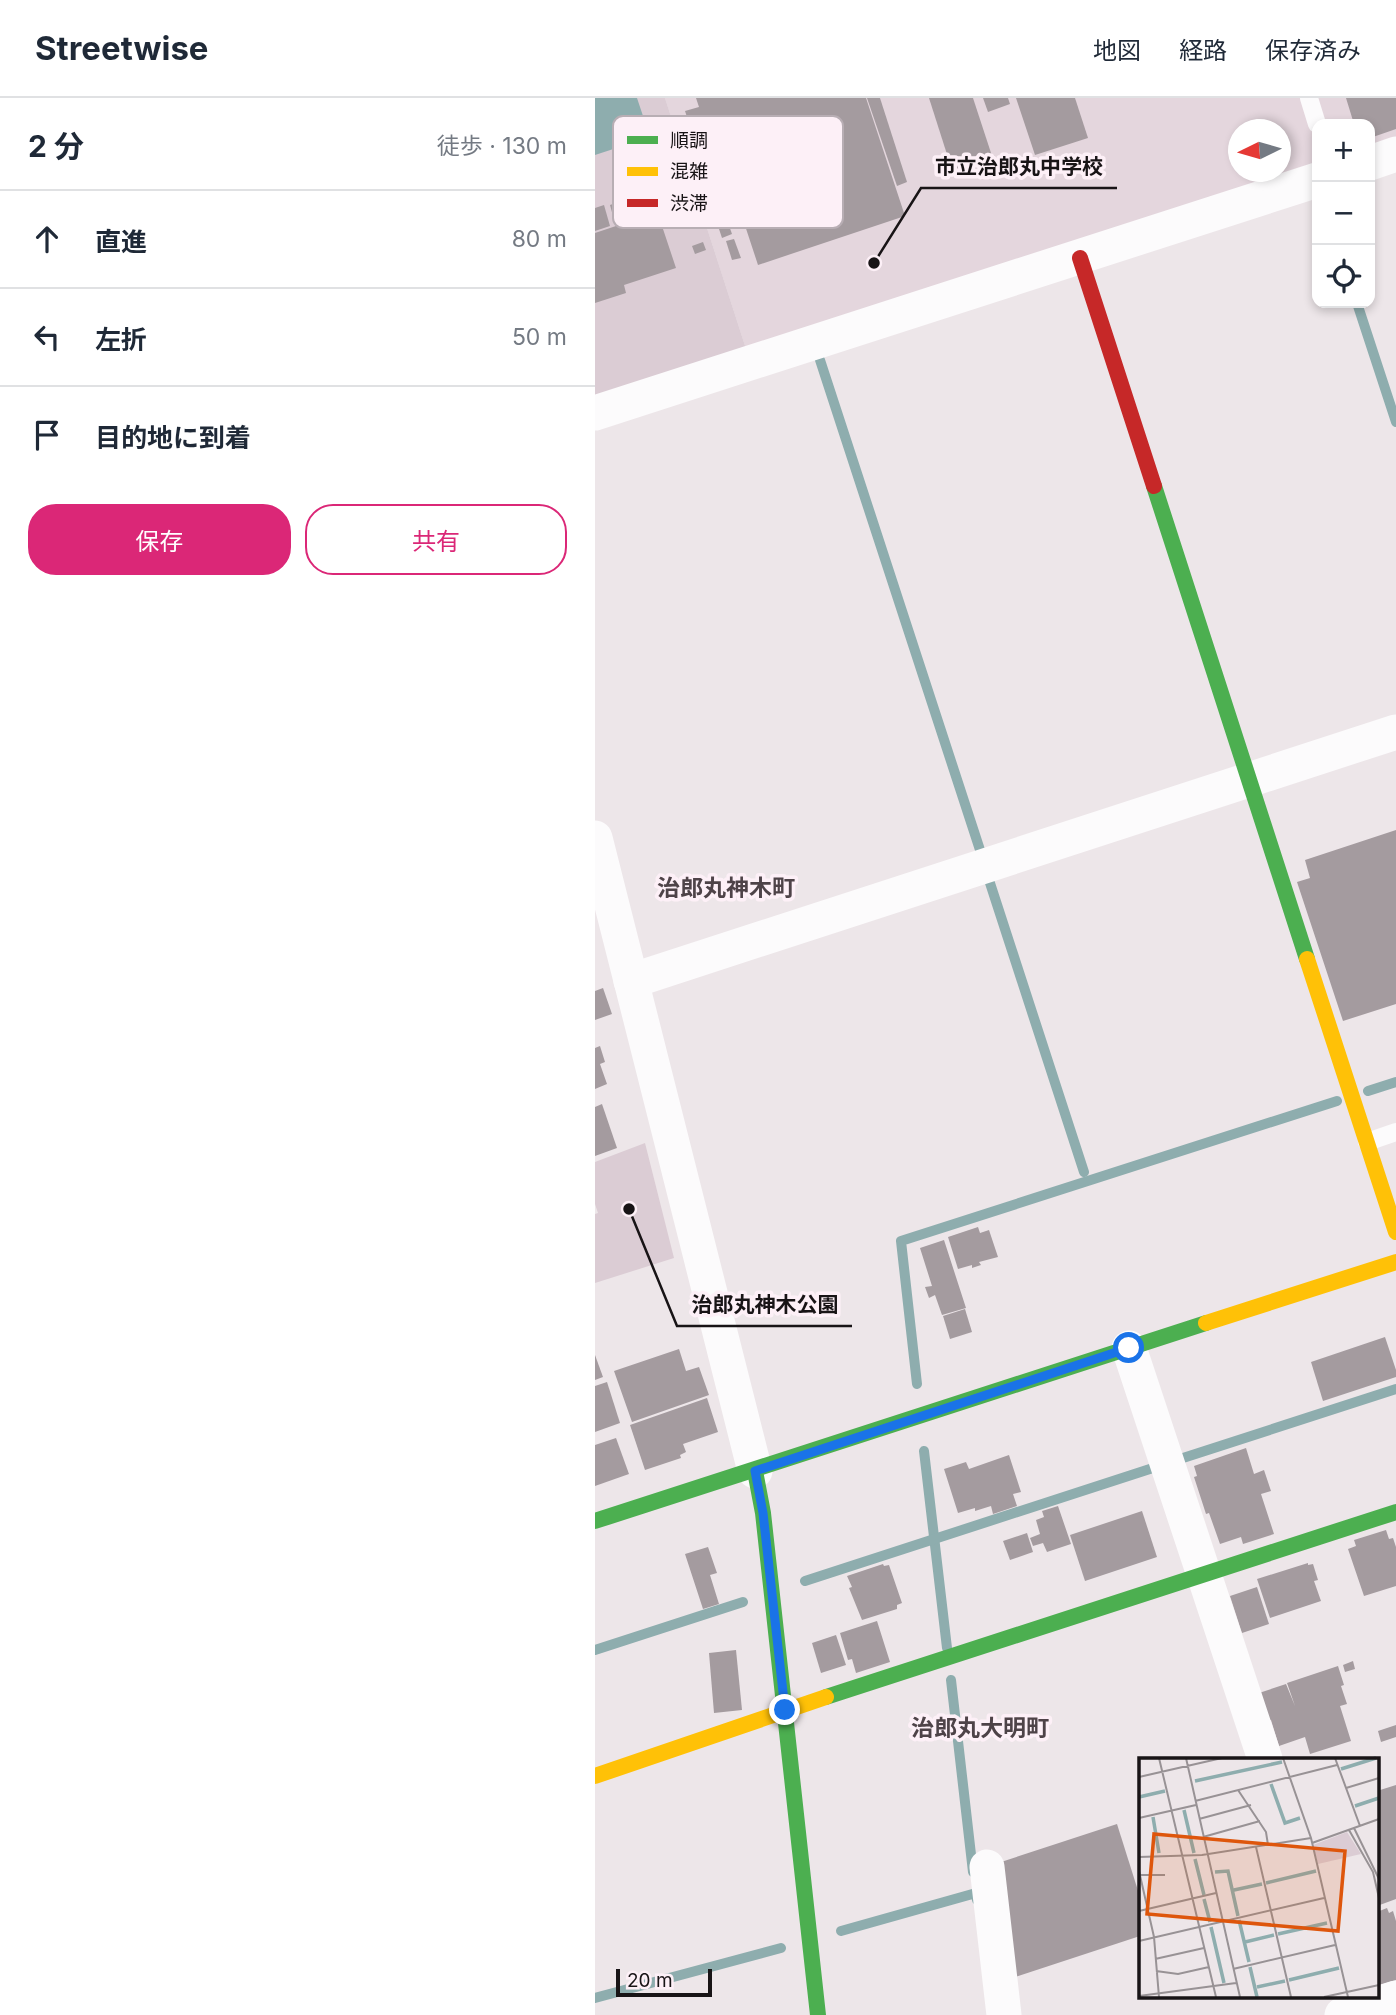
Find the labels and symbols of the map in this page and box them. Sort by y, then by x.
legend [613,116,843,228]
north arrow [1228,119,1291,182]
text: 順調 [670,129,708,152]
callout: 市立治郎丸中学校 [921,146,1117,188]
text: 市立治郎丸中学校 [935,154,1103,179]
text: 混雑 [670,160,708,183]
text: 渋滞 [670,192,708,215]
district label: 治郎丸神木町 [657,874,795,902]
callout: 治郎丸神木公園 [677,1284,852,1326]
text: 治郎丸神木公園 [692,1292,839,1317]
route start [1113,1332,1144,1363]
route end [769,1694,800,1725]
district label: 治郎丸大明町 [911,1714,1049,1742]
inset map [1139,1758,1378,1997]
scale bar [616,1966,712,1998]

